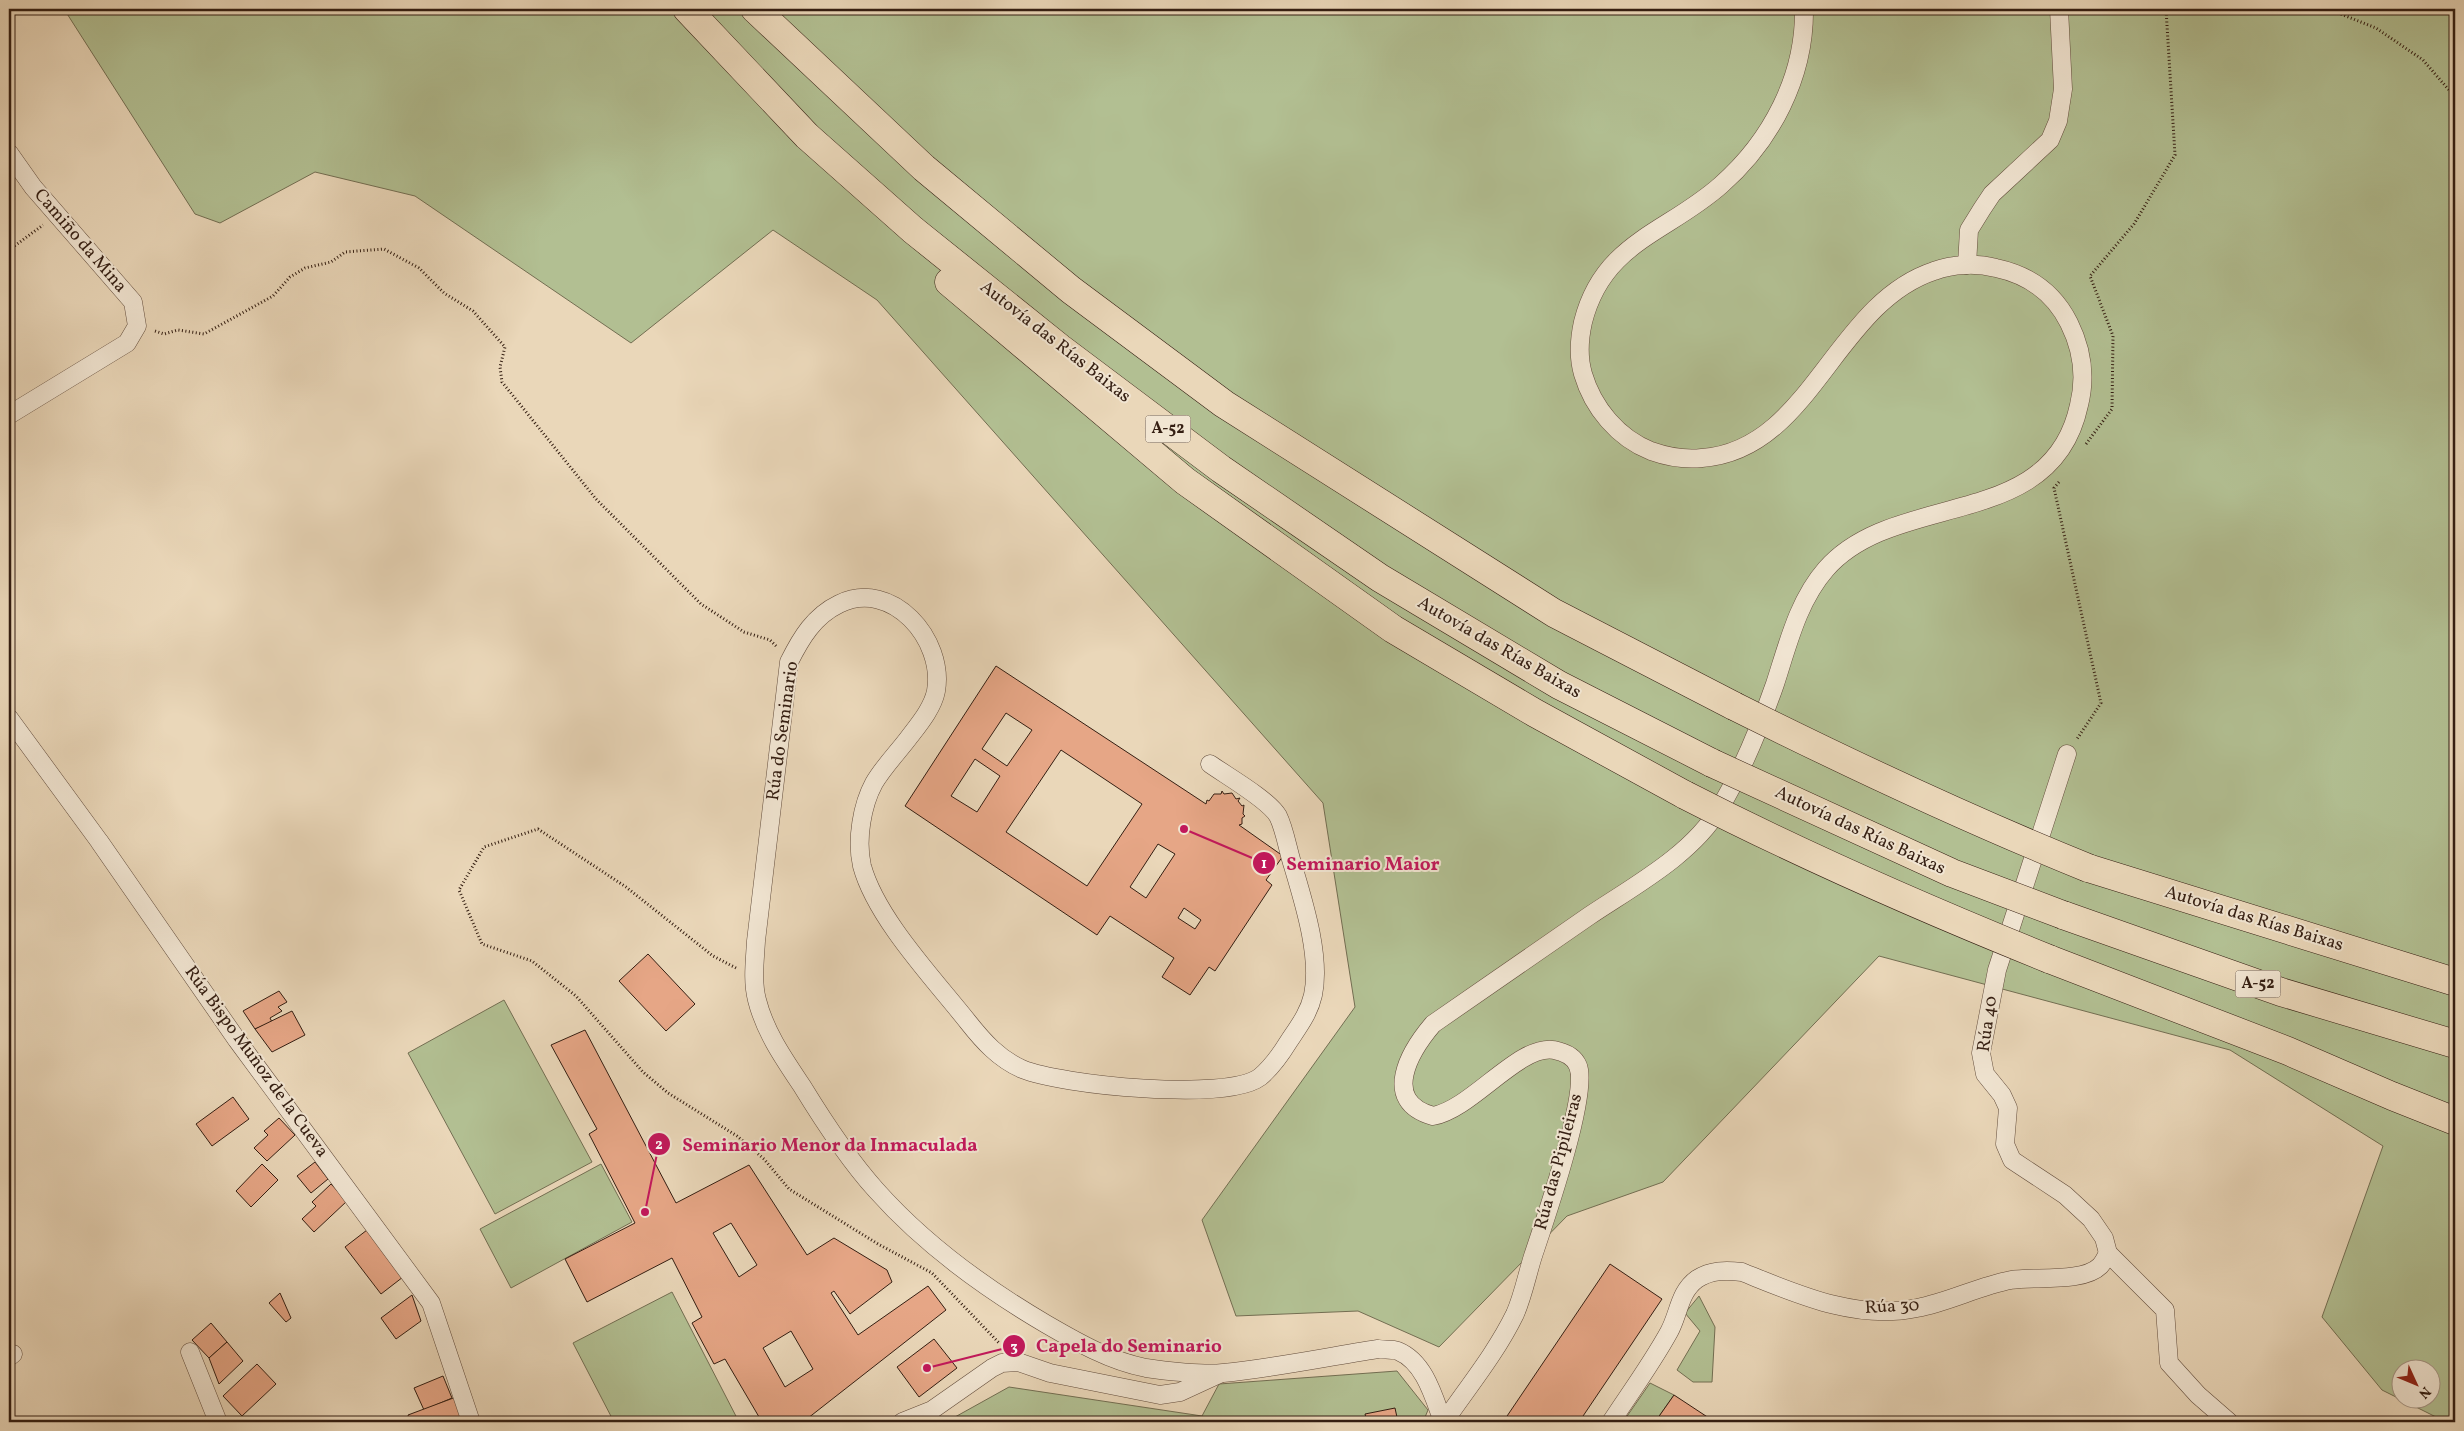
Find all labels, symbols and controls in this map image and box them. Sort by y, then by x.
street label: Camiño da Mina [28,184,132,299]
street label: Autovía das Rías Baixas [974,275,1136,409]
road number: A-52 [1146,416,1190,442]
street label: Autovía das Rías Baixas [1412,591,1586,705]
street label: Rúa do Seminario [761,660,805,802]
street label: Autovía das Rías Baixas [1771,780,1949,882]
callout: Seminario Maior [1251,846,1449,880]
text: Seminario Maior [1286,852,1440,878]
text: 1 [1261,854,1267,875]
street label: Autovía das Rías Baixas [2162,880,2346,958]
street label: Rúa Bispo Muñoz de la Cueva [178,961,334,1163]
road number: A-52 [2236,971,2280,998]
street label: Rúa 40 [1972,994,2004,1054]
street label: Rúa das Pipileiras [1529,1091,1589,1233]
callout: Seminario Menor da Inmaculada [647,1127,987,1161]
text: Seminario Menor da Inmaculada [682,1133,978,1159]
text: 2 [655,1135,663,1156]
street label: Rúa 30 [1864,1293,1920,1321]
callout: Capela do Seminario [1001,1329,1232,1363]
text: Capela do Seminario [1036,1334,1222,1360]
text: 3 [1010,1337,1018,1358]
north arrow [2392,1358,2442,1408]
text: N [2414,1382,2435,1402]

